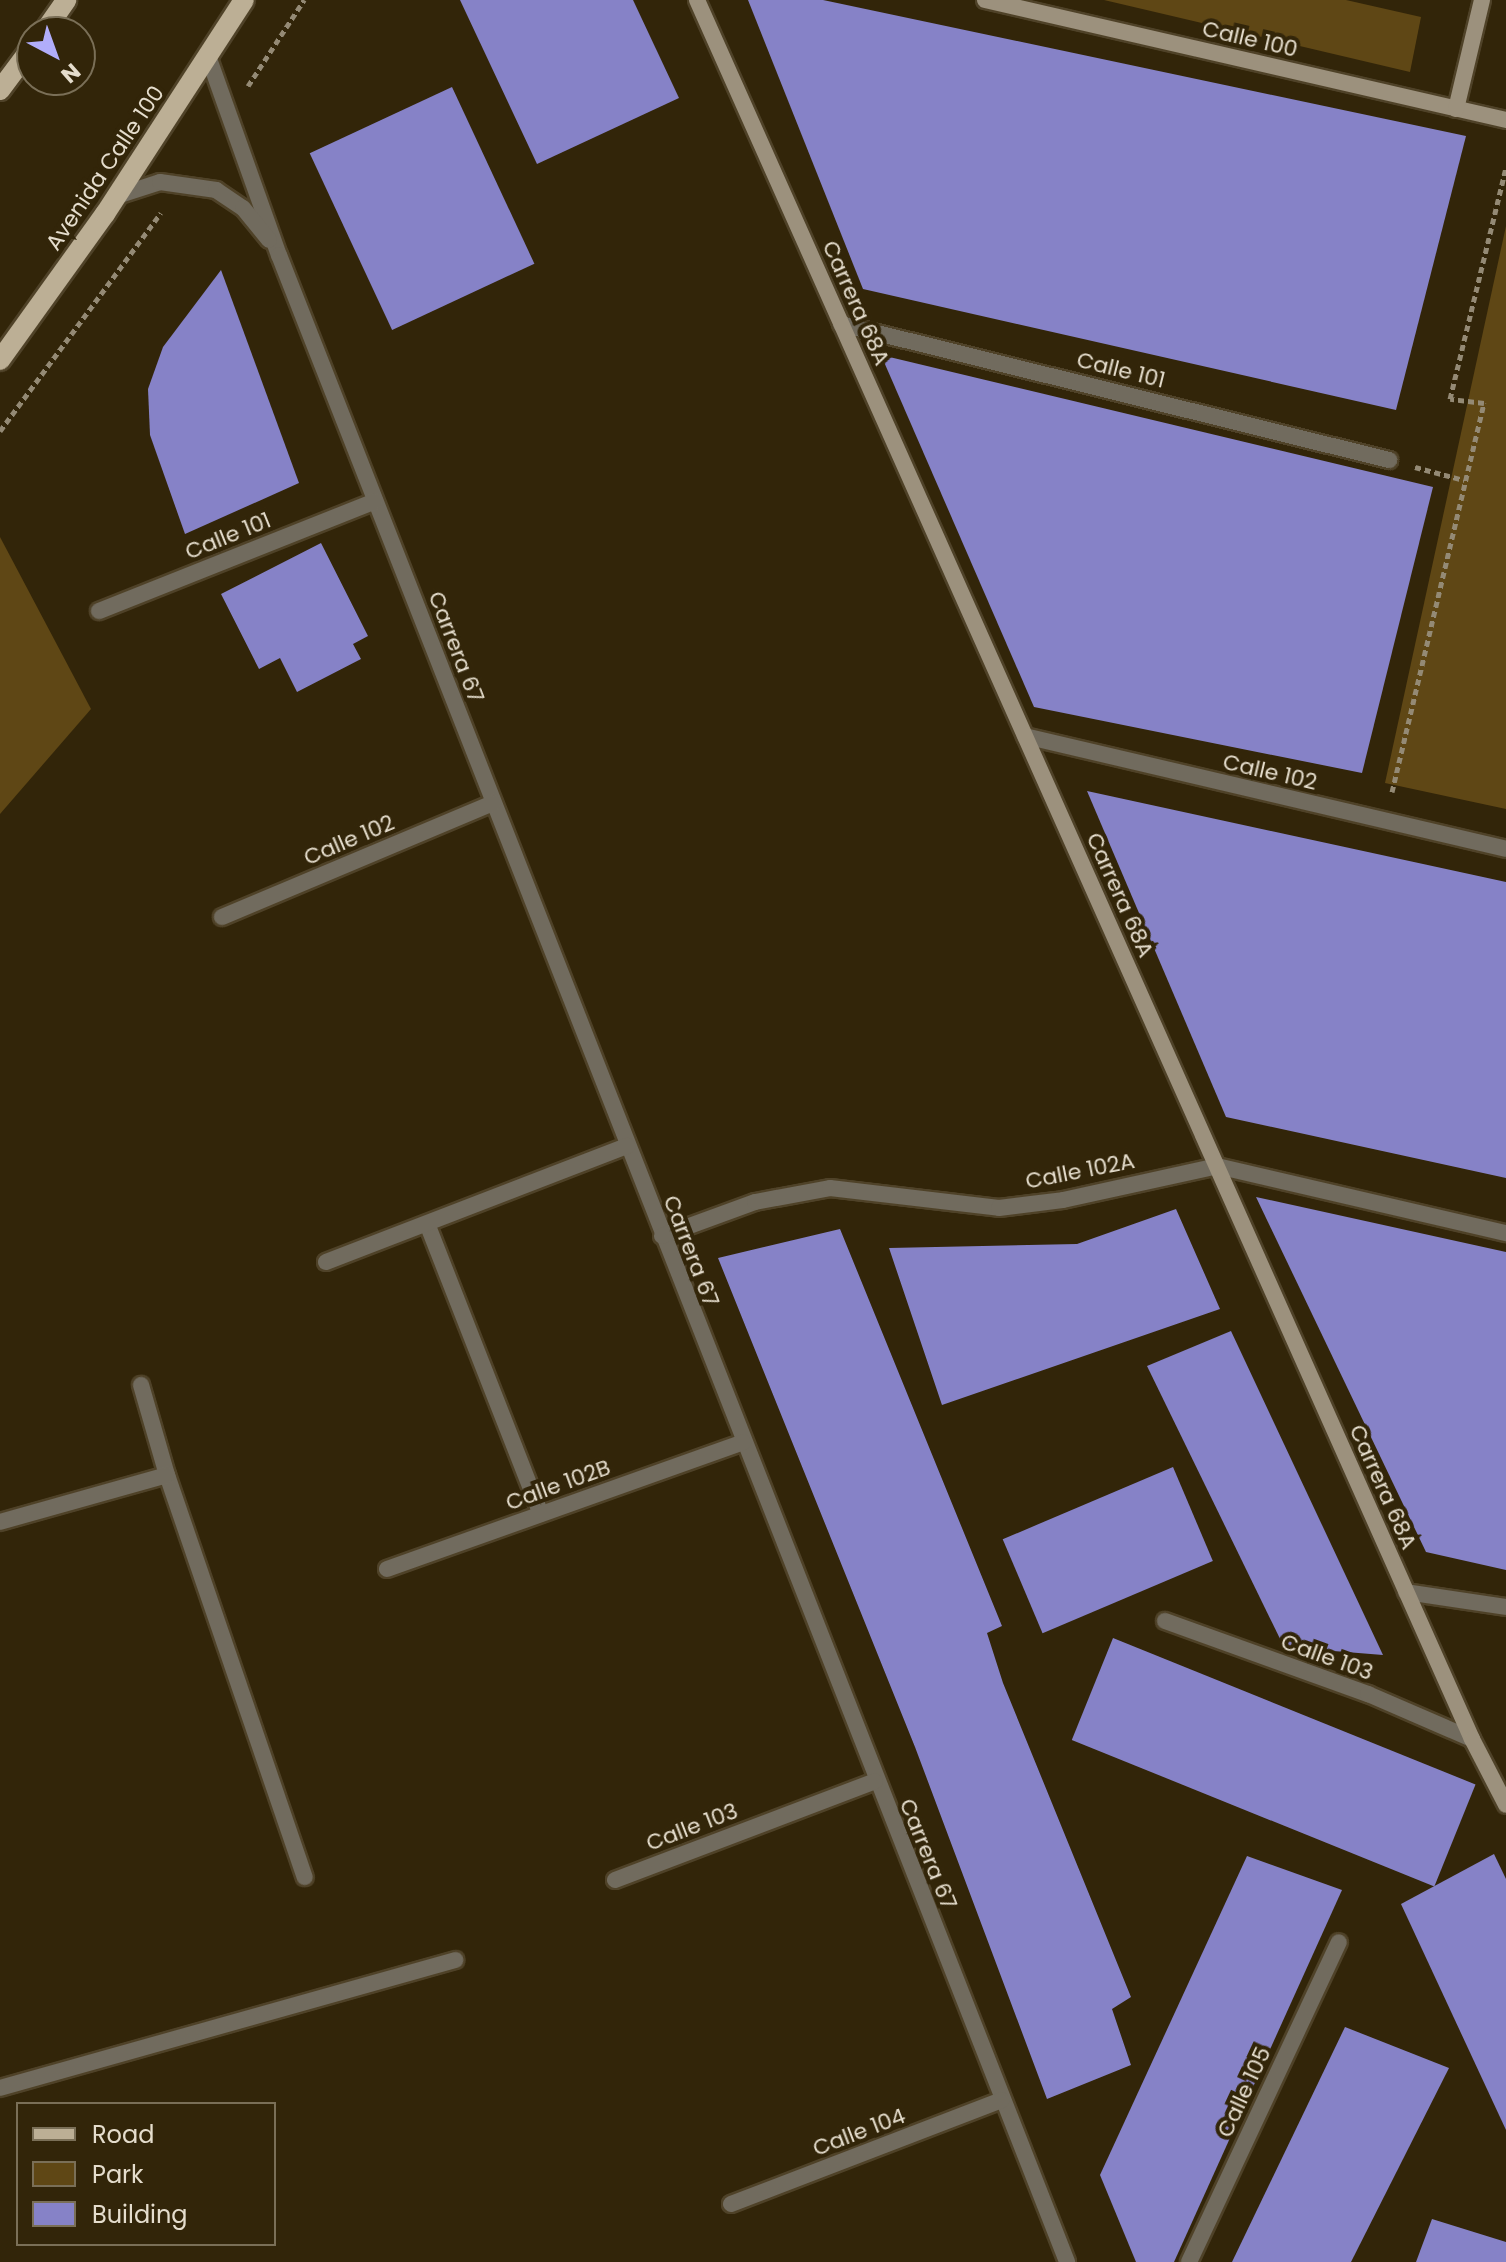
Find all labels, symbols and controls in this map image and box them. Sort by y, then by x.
street label: Calle 100 [1200,15,1300,63]
north arrow [16,16,96,96]
text: N [54,56,87,90]
street label: Avenida Calle 100 [40,81,170,255]
street label: Carrera 68A [817,237,895,369]
street label: Calle 101 [1074,346,1168,394]
street label: Calle 101 [181,507,275,565]
street label: Carrera 67 [423,588,489,706]
street label: Calle 102 [1220,748,1320,796]
street label: Calle 102 [300,809,398,871]
street label: Carrera 68A [1081,829,1159,961]
street label: Calle 102A [1023,1147,1137,1195]
street label: Carrera 67 [658,1192,724,1310]
street label: Carrera 68A [1344,1421,1422,1553]
street label: Calle 102B [502,1454,614,1516]
street label: Calle 103 [1277,1628,1377,1686]
street label: Carrera 67 [894,1795,962,1913]
street label: Calle 103 [642,1797,742,1857]
street label: Calle 105 [1212,2043,1276,2141]
legend [16,2102,276,2246]
street label: Calle 104 [809,2102,909,2162]
text: Road [92,2118,154,2151]
text: Park [92,2158,143,2191]
text: Building [92,2198,188,2231]

